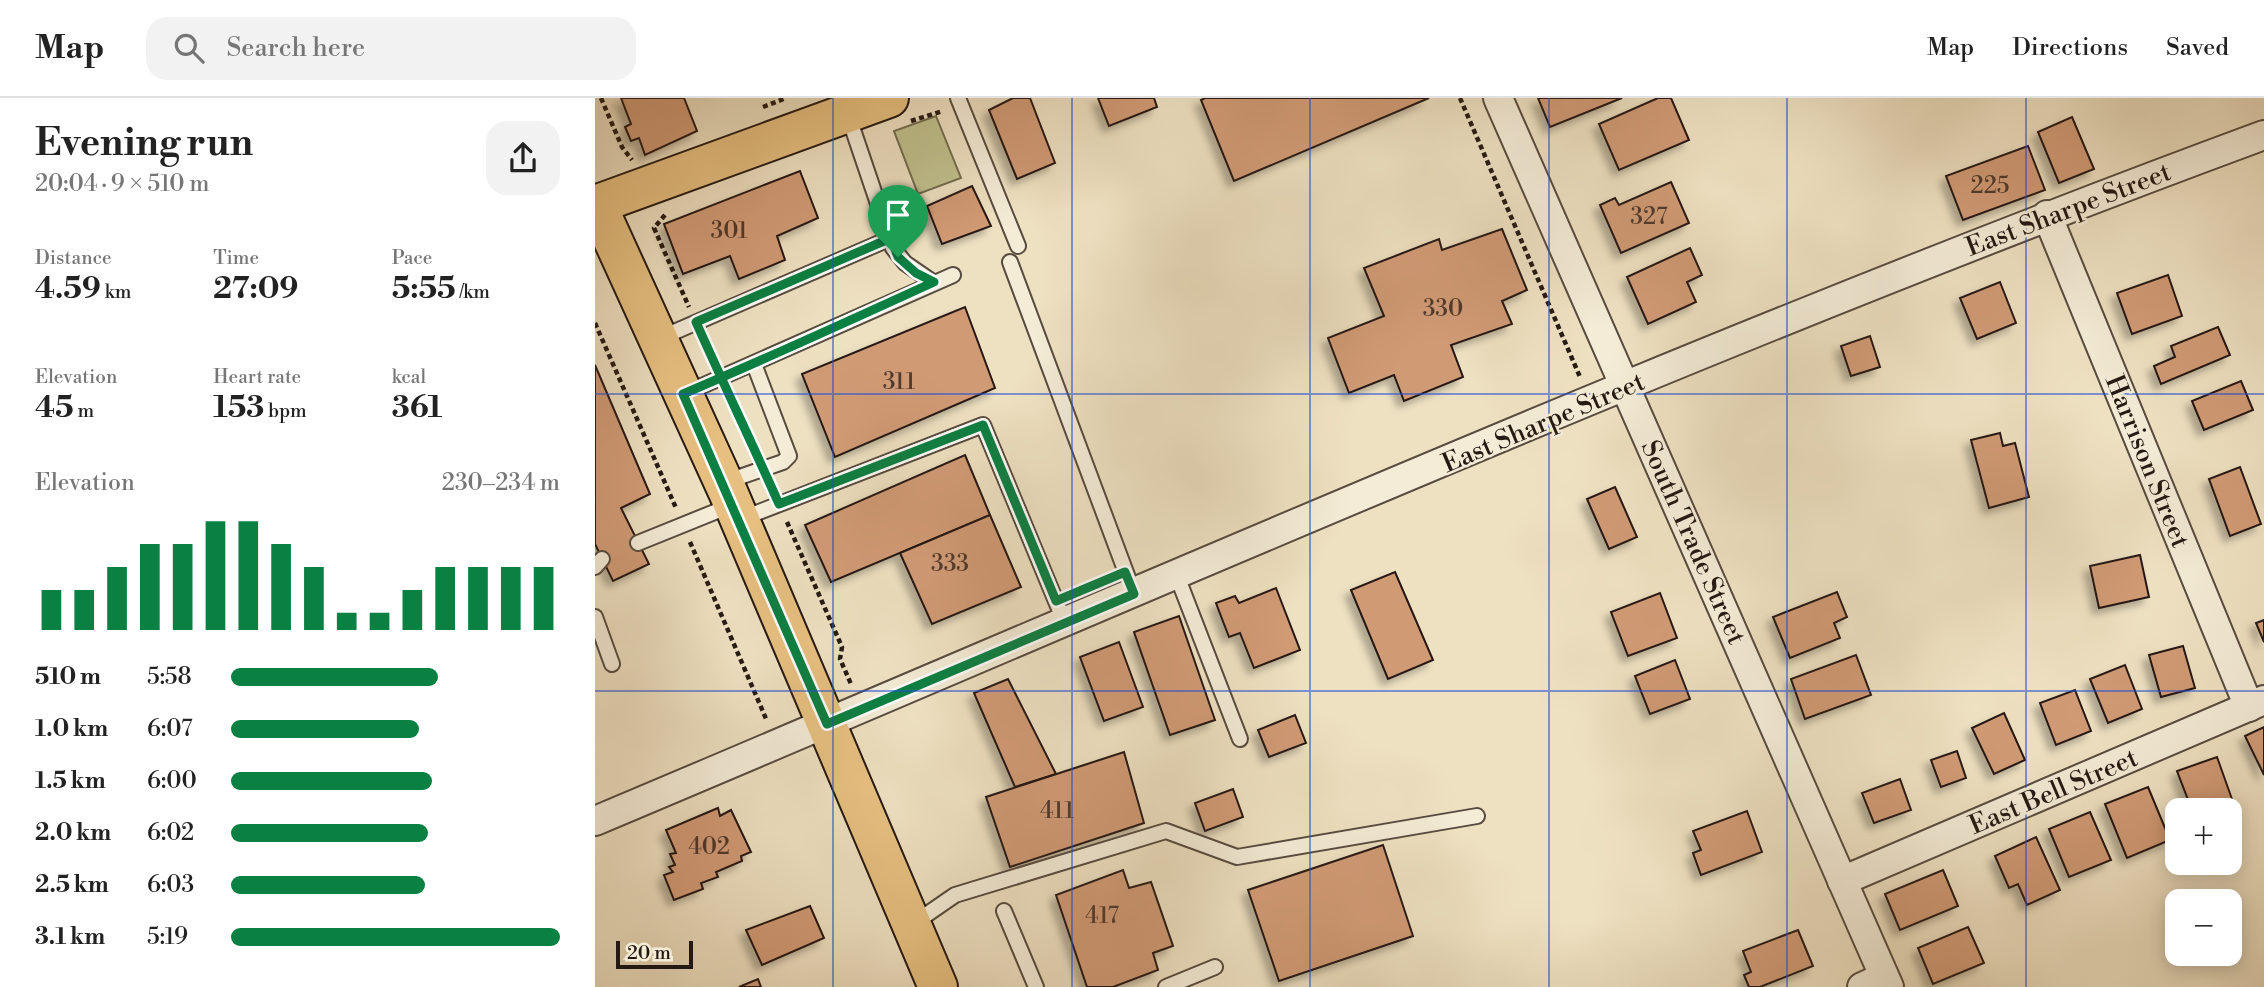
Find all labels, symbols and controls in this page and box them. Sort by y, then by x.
search box [146,17,636,80]
text: Map [35,28,104,69]
icon: search [170,29,208,67]
text: Search here [226,32,365,64]
text: Map [1927,33,1974,63]
text: Directions [2012,33,2128,63]
text: Saved [2166,33,2229,63]
text: Evening run [35,120,253,167]
button: share [486,121,560,195]
street label: East Sharpe Street [1961,156,2175,264]
text: 20:04 · 9 × 510 m [35,170,209,198]
house number: 225 [1971,172,2009,200]
pin [868,185,928,257]
icon: arrive [879,196,917,234]
house number: 327 [1630,203,1668,231]
house number: 301 [710,217,748,245]
text: Distance [35,246,112,270]
text: Time [213,246,259,270]
text: Pace [392,246,432,270]
text: 4.59 [35,270,101,308]
text: 27:09 [213,270,298,308]
text: 5:55 [392,270,456,308]
text: km [101,280,131,304]
text: /km [456,280,490,304]
house number: 330 [1423,295,1463,323]
text: Elevation [35,365,117,389]
text: Heart rate [213,365,301,389]
text: kcal [392,365,426,389]
street label: East Sharpe Street [1437,366,1649,480]
house number: 311 [883,368,915,396]
street label: Harrison Street [2098,370,2196,552]
text: 45 [35,389,74,427]
text: 153 [213,389,264,427]
text: 361 [392,389,442,427]
text: m [74,399,94,423]
text: bpm [264,399,307,423]
street label: South Trade Street [1634,435,1752,649]
text: Elevation [35,469,135,497]
text: 230–234 m [442,469,560,497]
house number: 333 [931,550,969,578]
text: 510 m [35,663,101,691]
text: 5:58 [147,663,192,691]
text: 1.0 km [35,715,108,743]
text: 6:07 [147,715,193,743]
street label: East Bell Street [1964,742,2143,842]
text: 1.5 km [35,767,106,795]
text: 6:00 [147,767,197,795]
house number: 411 [1040,797,1074,825]
map controls [2165,798,2242,966]
button: + [2165,798,2242,875]
text: 2.0 km [35,819,111,847]
text: 6:02 [147,819,194,847]
house number: 402 [688,833,730,861]
text: 2.5 km [35,871,109,899]
text: 6:03 [147,871,194,899]
button: − [2165,889,2242,966]
house number: 417 [1085,902,1119,930]
text: 3.1 km [35,923,105,951]
text: 5:19 [147,923,188,951]
scale bar [616,938,693,970]
text: 20 m [627,941,671,965]

